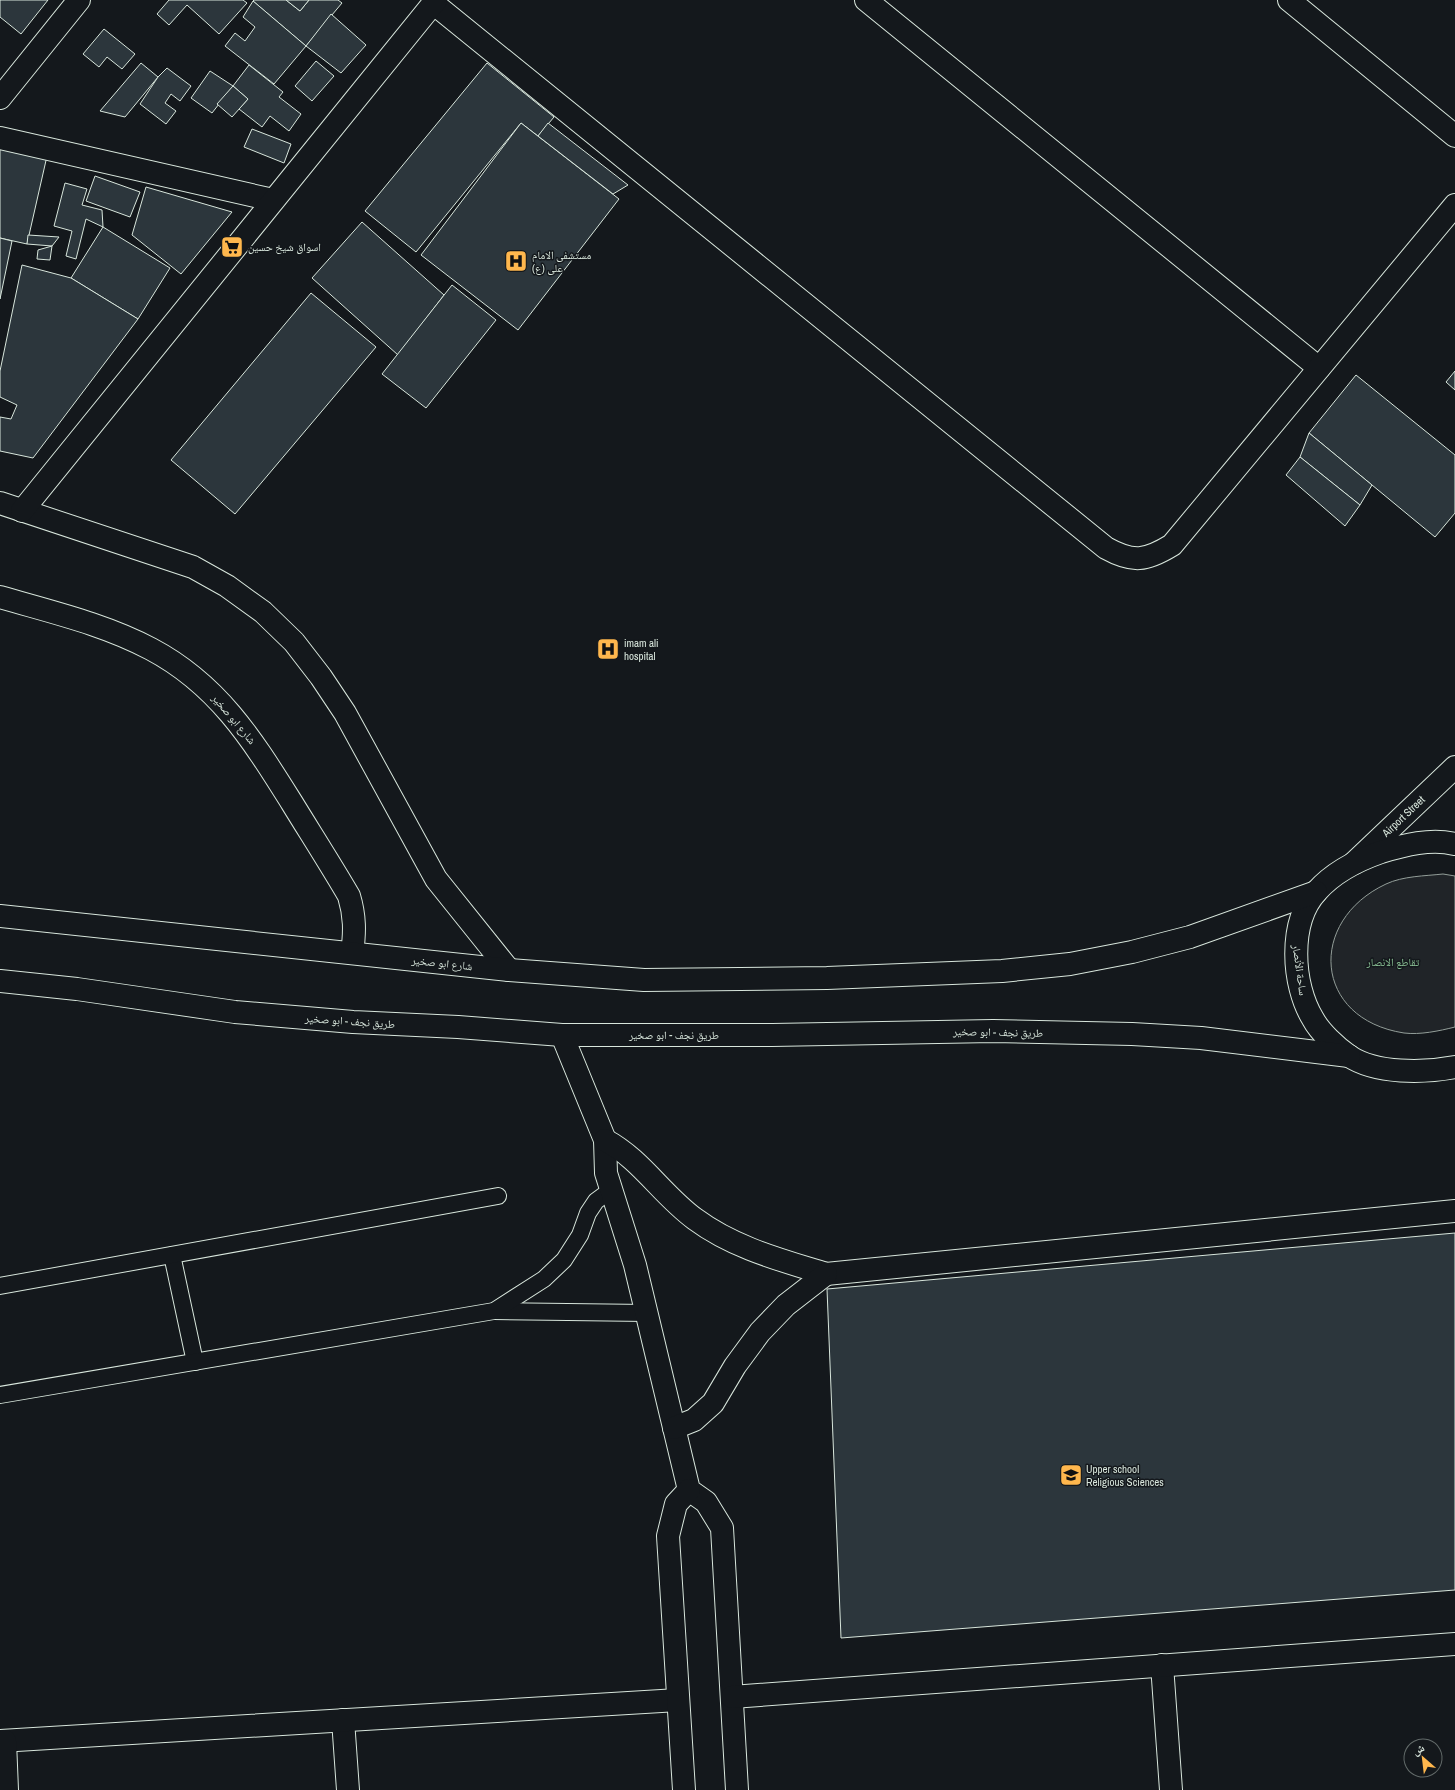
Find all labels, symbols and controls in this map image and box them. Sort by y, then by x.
supermarket icon: اسواق شيخ حسين [219,234,245,260]
place label: اسواق شيخ حسين [248,240,321,254]
hospital icon: مستشفی الامام علی (ع) [503,248,529,274]
place label: مستشفی الامام علی (ع) [532,248,591,275]
hospital icon: imam ali hospital [595,636,621,662]
place label: imam ali hospital [624,636,659,663]
street label: شارع ابو صخير [208,690,259,747]
street label: Airport Street [1378,792,1428,840]
street label: ساحة الأنصار [1289,943,1311,996]
street label: شارع ابو صخير [410,953,473,973]
park label: تقاطع الانصار [1366,955,1420,969]
street label: طريق نجف - ابو صخير [304,1011,395,1031]
street label: طريق نجف - ابو صخير [952,1024,1043,1040]
street label: طريق نجف - ابو صخير [628,1028,719,1042]
school or university icon: Upper school Religious Sciences [1058,1462,1084,1488]
place label: Upper school Religious Sciences [1086,1462,1164,1489]
north arrow [1403,1738,1443,1778]
text: ش [1410,1740,1428,1759]

